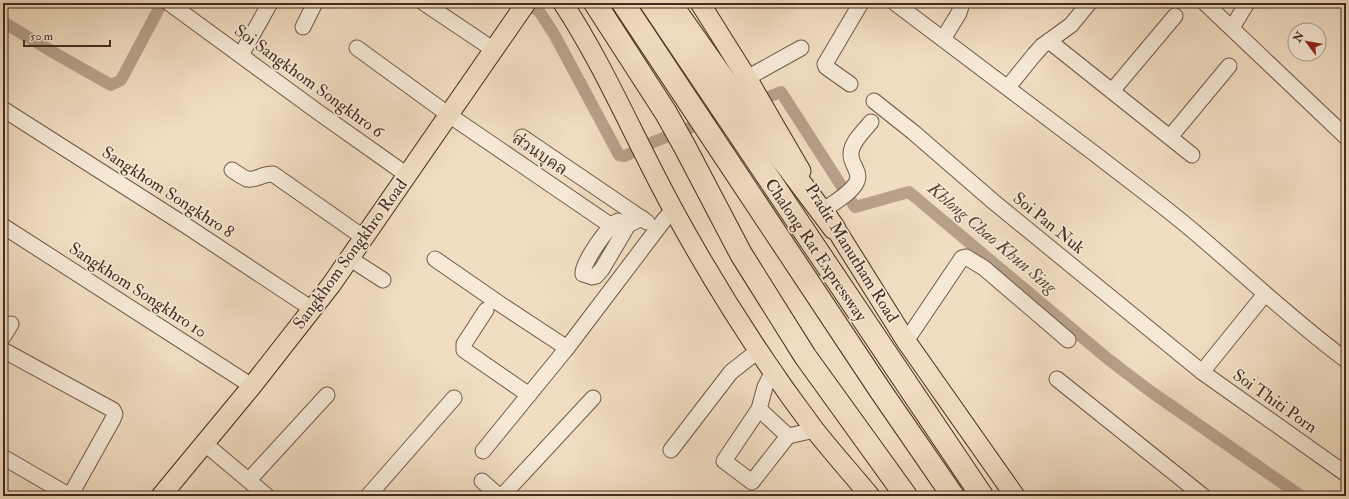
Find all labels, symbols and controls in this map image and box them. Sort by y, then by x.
street label: Soi Sangkhom Songkhro 6 [230,20,389,143]
scale bar [24,22,110,48]
north arrow [1287,22,1327,62]
text: N [1290,28,1308,45]
text: 50 m [30,29,54,44]
street label: ส่วนบุคล [508,128,572,181]
street label: Sangkhom Songkhro 8 [98,141,238,243]
street label: Sangkhom Songkhro Road [288,174,412,333]
street label: Chalong Rat Expressway [760,175,872,326]
water label: Khlong Chao Khun Sing [922,177,1062,300]
street label: Pradit Manutham Road [801,180,903,327]
street label: Soi Pan Nuk [1009,188,1089,258]
street label: Sangkhom Songkhro 10 [65,238,211,342]
street label: Soi Thiti Porn [1229,364,1321,438]

